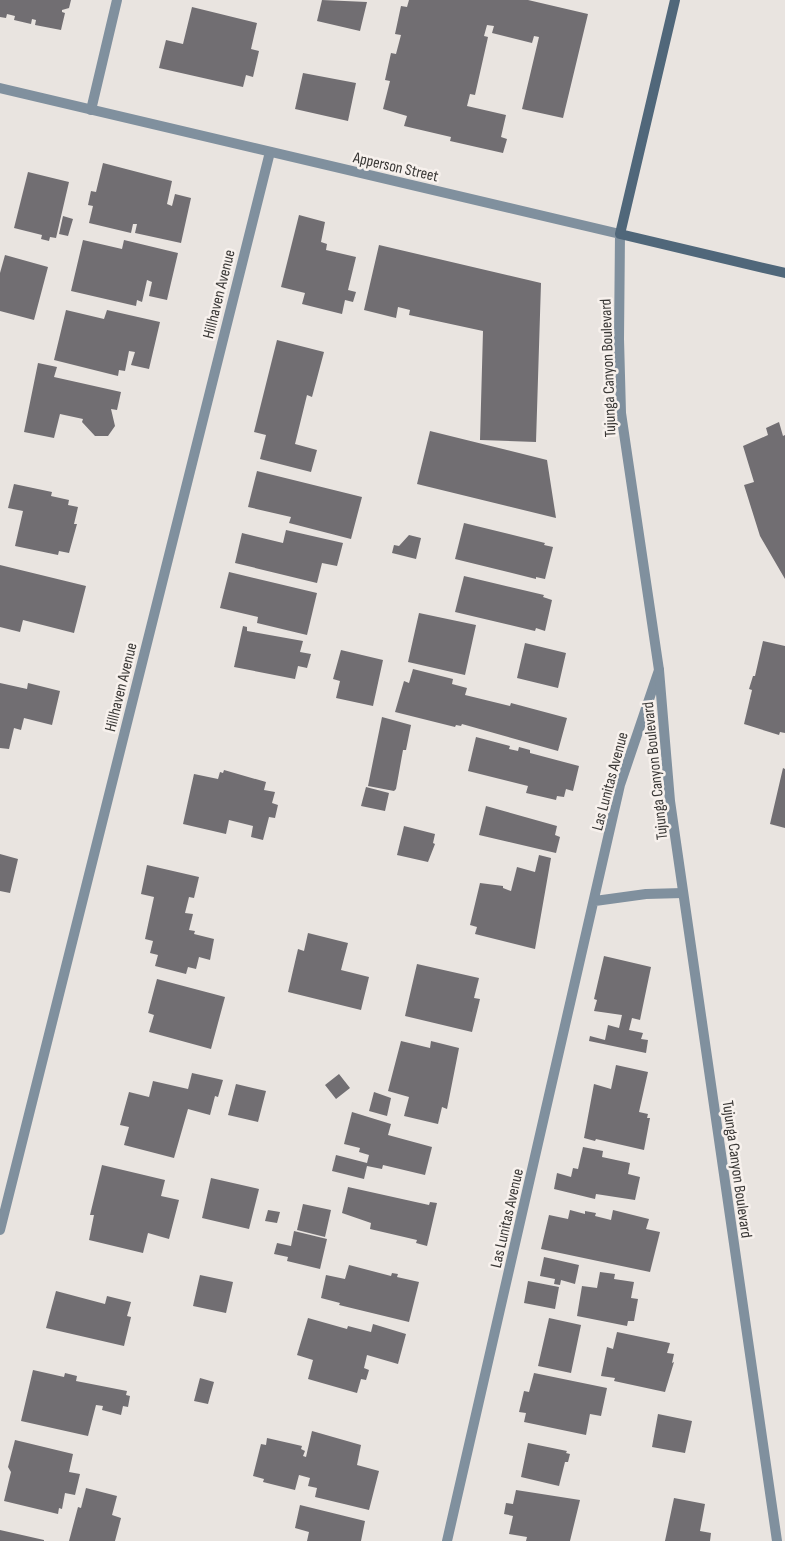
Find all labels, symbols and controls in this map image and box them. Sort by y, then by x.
street label: Apperson Street [350,148,440,186]
street label: Hillhaven Avenue [199,248,240,341]
street label: Tujunga Canyon Boulevard [597,298,620,438]
street label: Hillhaven Avenue [101,641,142,734]
street label: Tujunga Canyon Boulevard [639,701,672,841]
street label: Las Lunitas Avenue [588,730,633,833]
street label: Tujunga Canyon Boulevard [717,1099,756,1239]
street label: Las Lunitas Avenue [487,1167,528,1270]

